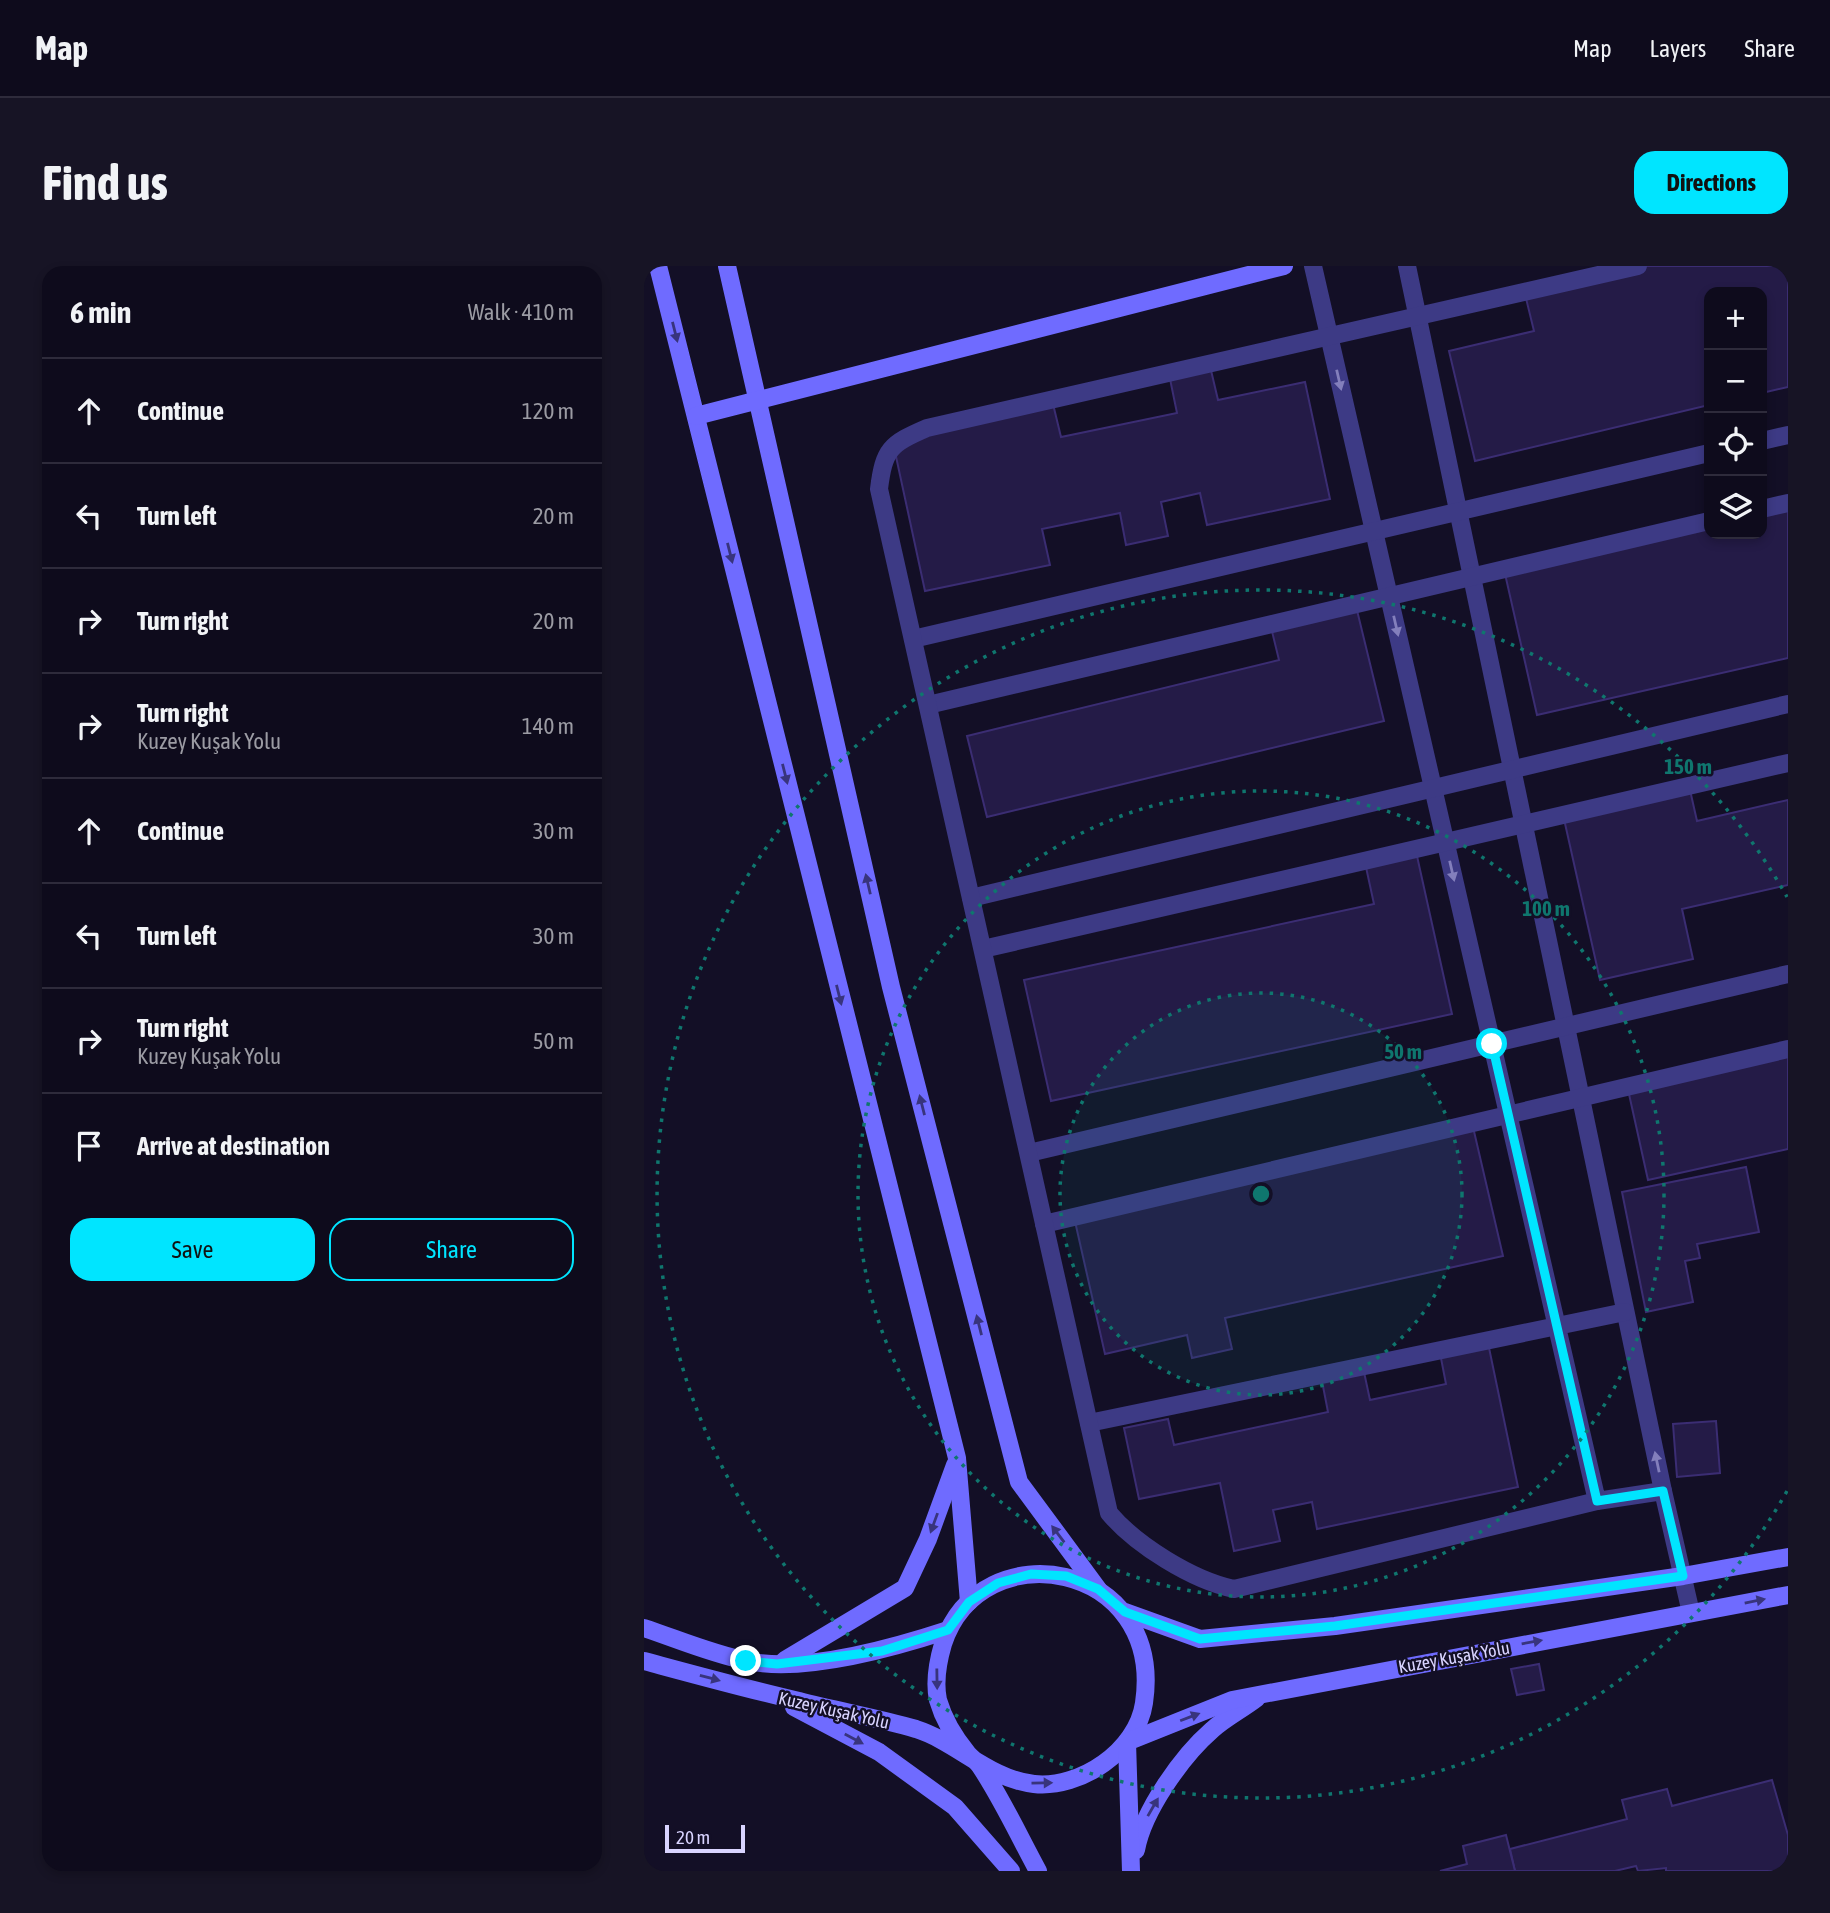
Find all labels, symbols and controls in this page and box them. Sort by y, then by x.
text: Map [35,29,88,67]
text: Map [1573,35,1612,62]
text: Layers [1650,35,1706,62]
text: Share [1744,35,1795,62]
button: Directions [1634,151,1788,214]
text: Find us [42,154,168,210]
map controls [1704,287,1767,539]
button: + [1704,287,1767,350]
text: 6 min [70,295,131,329]
text: Walk · 410 m [468,299,574,325]
one-way arrow [670,321,681,343]
button: − [1704,350,1767,413]
one-way arrow [1334,369,1345,391]
icon: ahead [70,392,108,430]
text: Continue [137,396,224,426]
text: 120 m [522,398,574,424]
button: locate [1704,413,1767,476]
button: layers [1704,476,1767,539]
icon: left [70,497,108,535]
text: Turn left [137,501,217,531]
text: 20 m [533,503,574,529]
one-way arrow [725,542,736,564]
icon: right [70,602,108,640]
text: Turn right [137,606,228,636]
text: 20 m [533,608,574,634]
one-way arrow [1390,615,1401,637]
text: Turn right [137,698,228,728]
icon: right [70,707,108,745]
text: 140 m [522,713,574,739]
text: Kuzey Kuşak Yolu [137,728,281,754]
text: 150 m [1664,754,1712,778]
one-way arrow [780,763,791,785]
icon: ahead [70,812,108,850]
text: Continue [137,816,224,846]
text: 30 m [533,818,574,844]
one-way arrow [1447,860,1458,882]
one-way arrow [862,872,873,894]
text: 100 m [1522,896,1570,920]
icon: left [70,917,108,955]
text: Turn left [137,921,217,951]
text: 30 m [533,923,574,949]
one-way arrow [834,984,845,1006]
text: Turn right [137,1013,228,1043]
icon: right [70,1022,108,1060]
text: 50 m [533,1028,574,1054]
route start [1476,1028,1507,1059]
text: 50 m [1384,1039,1422,1063]
text: Kuzey Kuşak Yolu [137,1043,281,1069]
one-way arrow [916,1093,927,1115]
icon: arrive [70,1127,108,1165]
text: Arrive at destination [137,1131,330,1161]
centre of rings [1249,1182,1273,1206]
button: Save [70,1218,315,1281]
button: Share [329,1218,574,1281]
one-way arrow [973,1314,983,1335]
one-way arrow [1651,1451,1662,1473]
one-way arrow [928,1512,939,1533]
one-way arrow [1050,1526,1065,1544]
one-way arrow [1744,1595,1766,1606]
street label: Kuzey Kuşak Yolu [1397,1637,1511,1677]
one-way arrow [1521,1637,1543,1648]
route end [730,1645,761,1676]
one-way arrow [932,1668,943,1690]
one-way arrow [700,1674,721,1684]
street label: Kuzey Kuşak Yolu [777,1687,891,1733]
one-way arrow [1180,1711,1201,1722]
one-way arrow [844,1733,864,1745]
one-way arrow [1031,1777,1053,1788]
one-way arrow [1147,1797,1159,1816]
scale bar [665,1822,746,1854]
text: 20 m [676,1826,710,1848]

